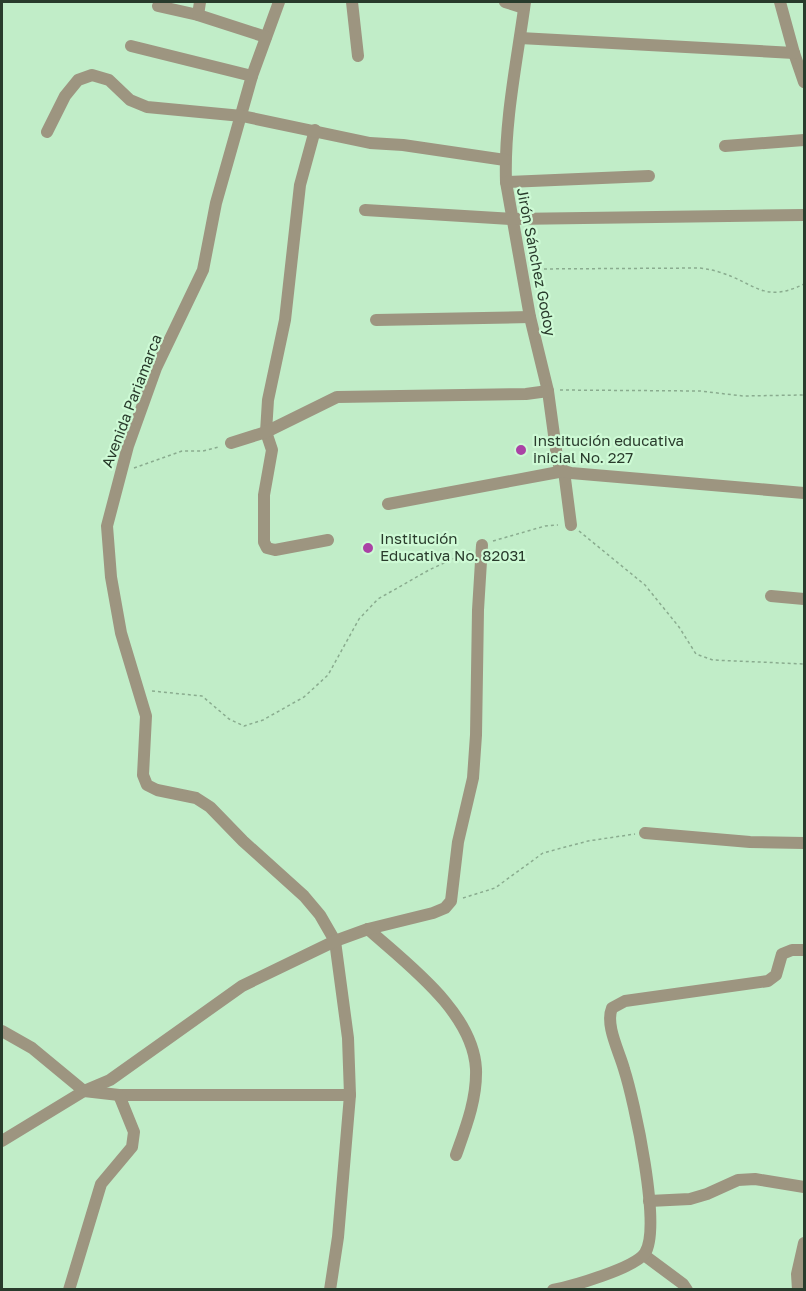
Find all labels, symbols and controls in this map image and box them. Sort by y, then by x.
street label: Jirón Sánchez Godoy [514,186,560,338]
street label: Avenida Pariamarca [97,331,165,470]
place label: Institución educativa inicial No. 227 [533,431,684,466]
marker: Institución educativa inicial No. 227 [514,443,528,457]
place label: Institución Educativa No. 82031 [380,529,526,564]
marker: Institución Educativa No. 82031 [361,541,375,555]

